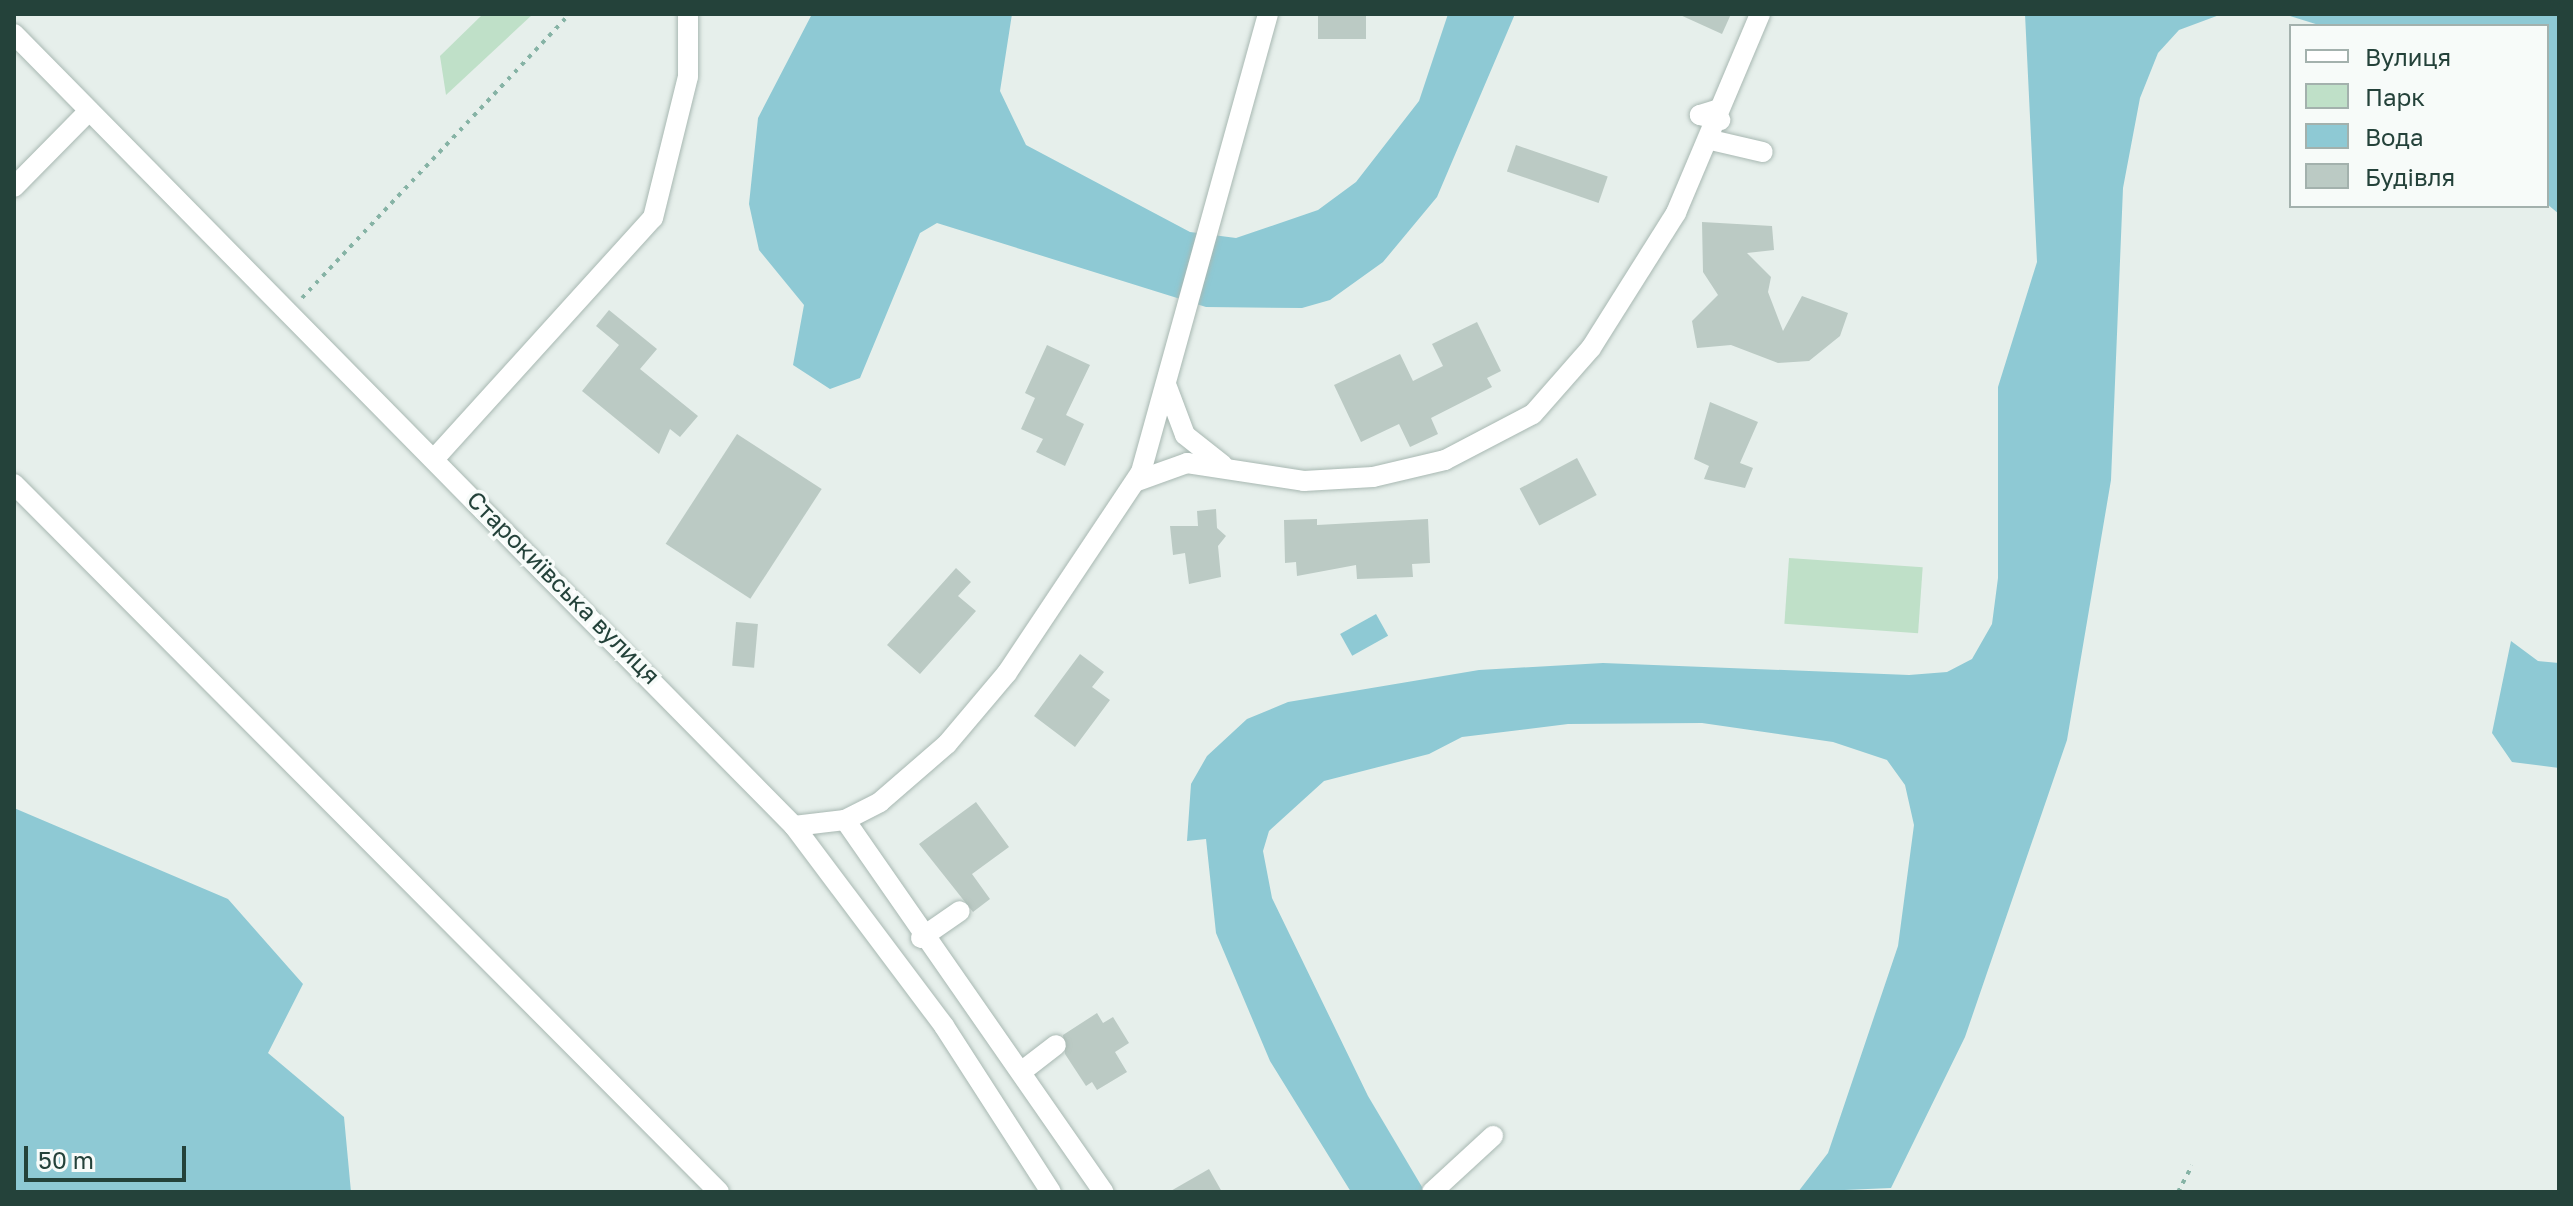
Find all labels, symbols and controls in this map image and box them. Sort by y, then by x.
legend [2289,24,2549,208]
text: Вулиця [2365,42,2451,71]
text: Парк [2365,82,2425,111]
text: Вода [2365,122,2424,151]
text: Будівля [2365,162,2455,191]
street label: Старокиївська вулиця [462,485,666,689]
scale bar [28,1130,190,1180]
text: 50 m [38,1145,94,1174]

